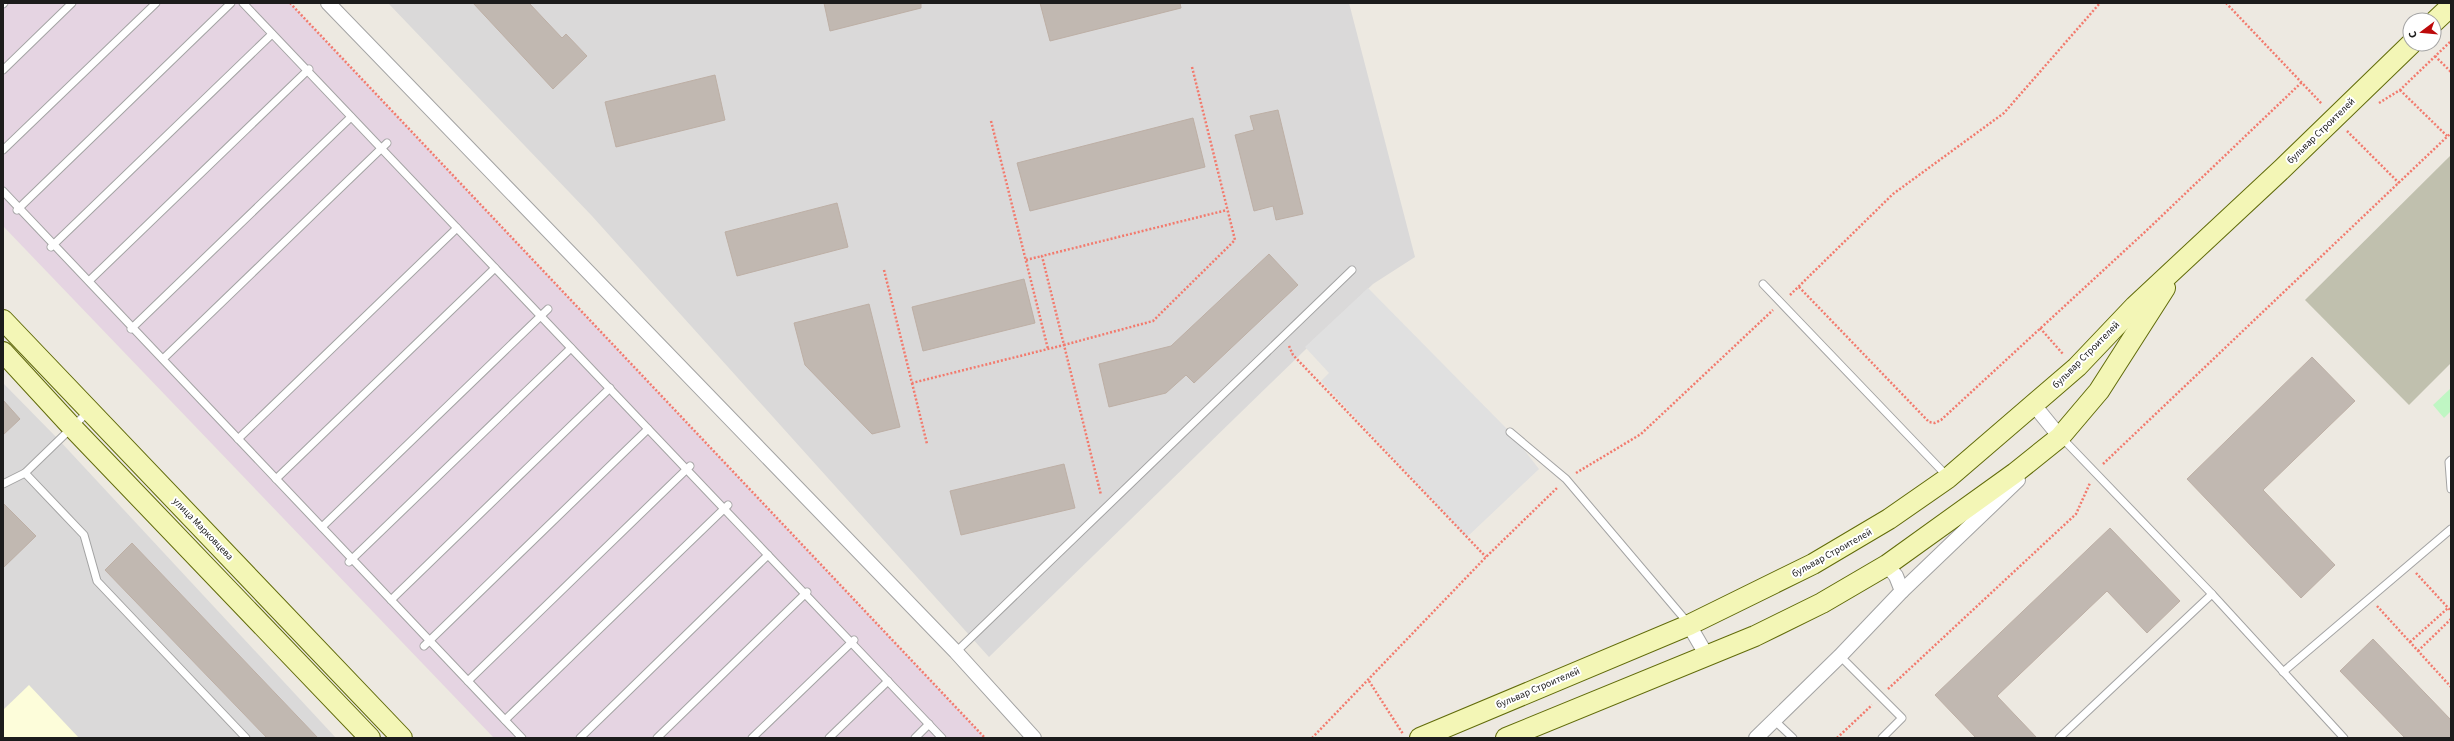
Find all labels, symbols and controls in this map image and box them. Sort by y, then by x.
north arrow [2402,12,2442,52]
text: С [2405,29,2421,40]
street label: бульвар Строителей [2284,95,2358,167]
street label: бульвар Строителей [2049,318,2123,392]
street label: улица Марковцева [169,495,237,563]
street label: бульвар Строителей [1789,525,1875,581]
street label: бульвар Строителей [1494,664,1582,712]

